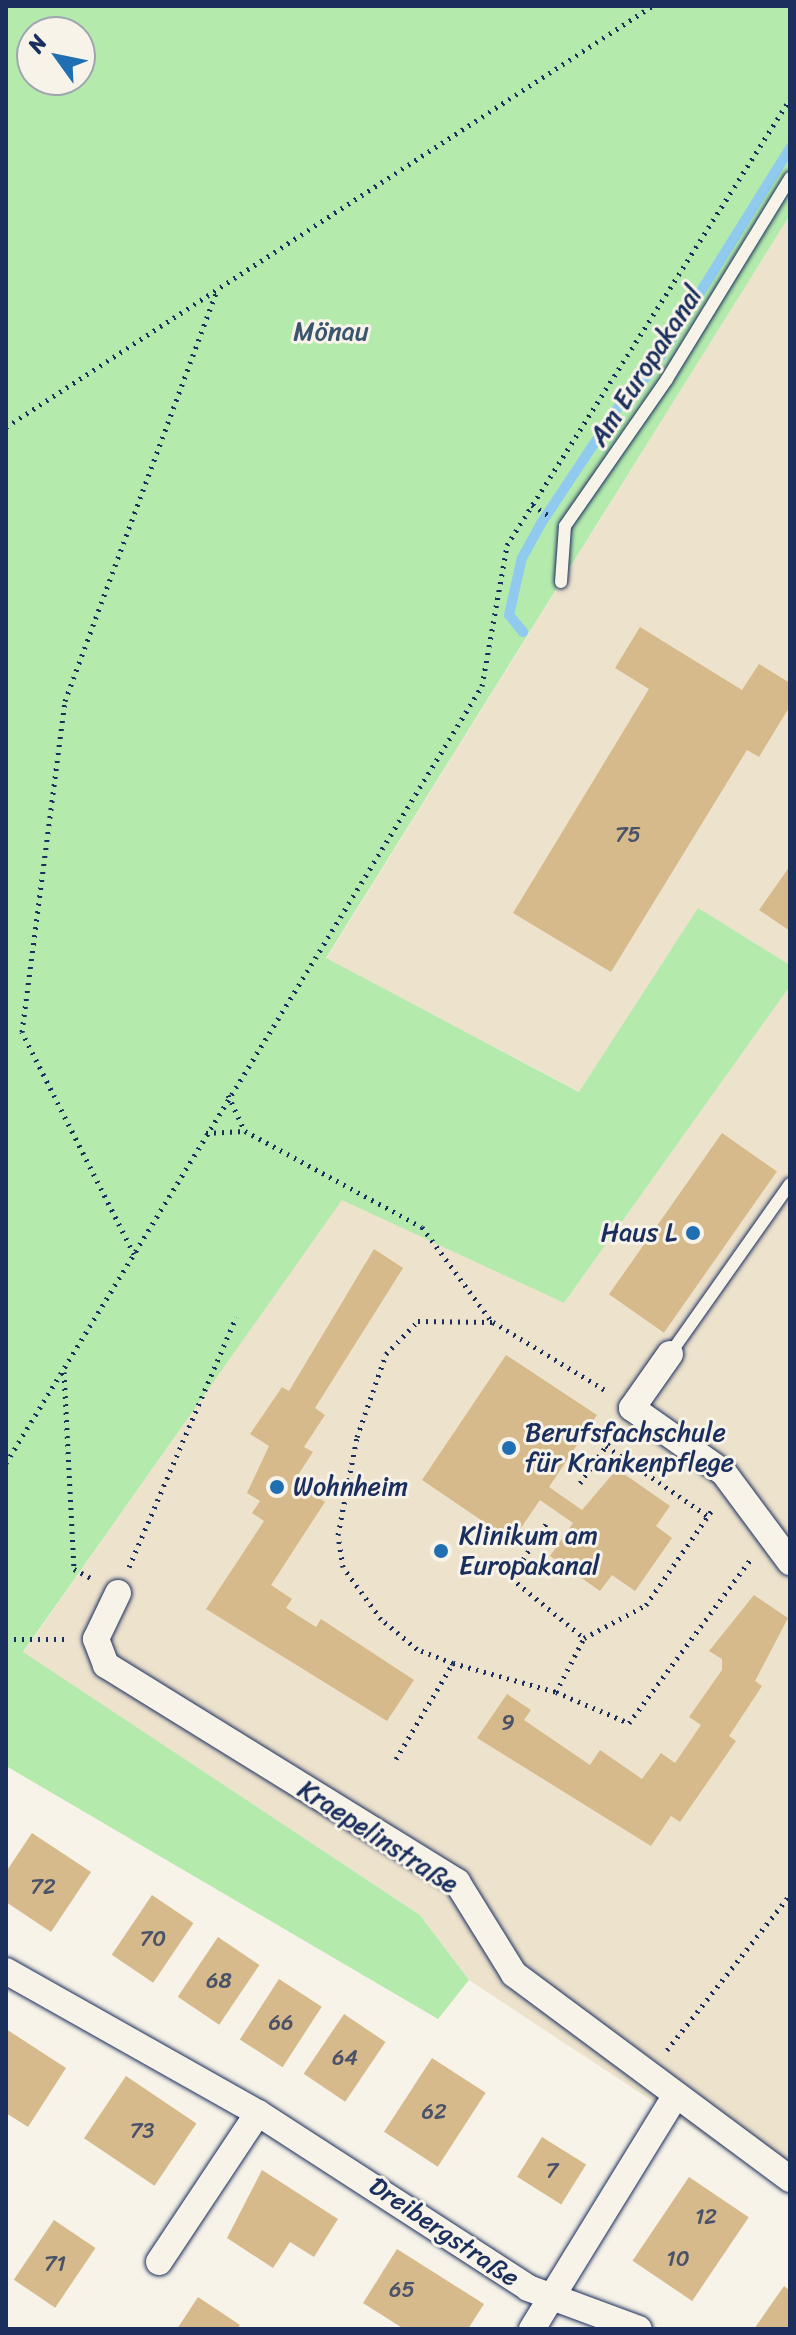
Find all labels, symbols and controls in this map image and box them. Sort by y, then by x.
north arrow [16,16,96,96]
text: N [17,27,58,61]
street label: Am Europakanal [583,280,709,452]
park label: Mönau [293,316,369,348]
house number: 75 [615,822,641,848]
place label: Haus L [601,1217,677,1249]
marker: Haus L [684,1224,702,1242]
place label: Berufsfachschule für Krankenpflege [525,1417,734,1478]
marker: Berufsfachschule für Krankenpflege [500,1439,518,1457]
place label: Wohnheim [293,1471,408,1503]
marker: Wohnheim [268,1478,286,1496]
place label: Klinikum am Europakanal [459,1520,599,1582]
marker: Klinikum am Europakanal [430,1540,452,1562]
house number: 9 [501,1710,515,1736]
street label: Kraepelinstraße [292,1774,464,1900]
house number: 72 [30,1874,56,1900]
house number: 70 [140,1926,166,1952]
house number: 68 [206,1968,232,1994]
house number: 66 [269,2010,293,2036]
house number: 64 [332,2045,358,2071]
house number: 62 [421,2099,447,2125]
house number: 73 [130,2118,154,2144]
house number: 7 [546,2158,558,2184]
street label: Dreibergstraße [363,2170,525,2294]
house number: 12 [695,2204,717,2230]
house number: 10 [666,2246,690,2272]
house number: 71 [44,2251,66,2277]
house number: 65 [389,2277,415,2303]

